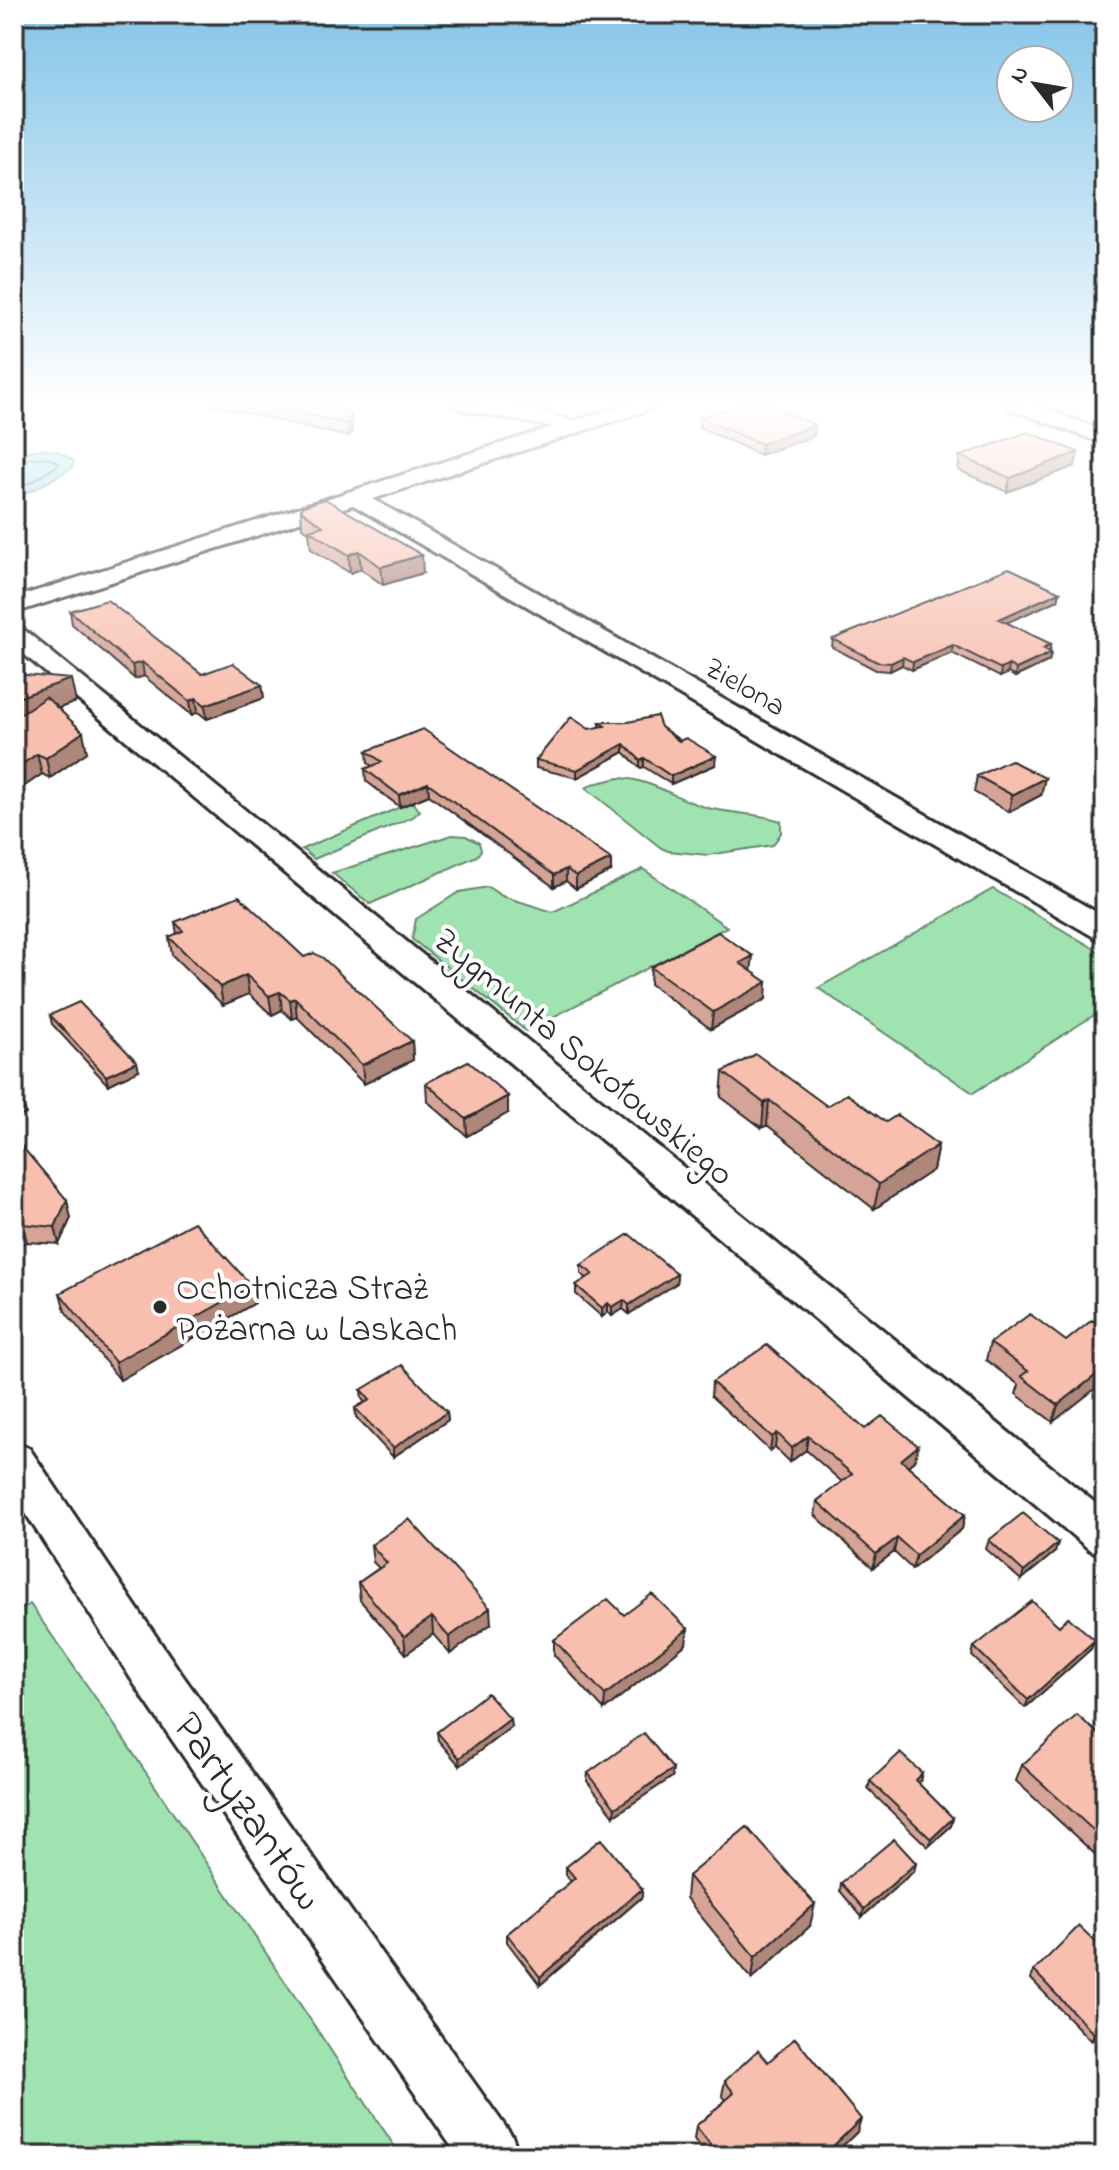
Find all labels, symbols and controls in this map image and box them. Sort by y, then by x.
north arrow [995,44,1075,124]
text: N [1003,61,1038,90]
street label: Zielona [696,648,793,730]
street label: Zygmunta Sokołowskiego [420,916,745,1201]
place label: Ochotnicza Straż Pożarna w Laskach [176,1264,457,1358]
marker: Ochotnicza Straż Pożarna w Laskach [151,1298,169,1316]
street label: Partyzantów [155,1700,339,1925]

